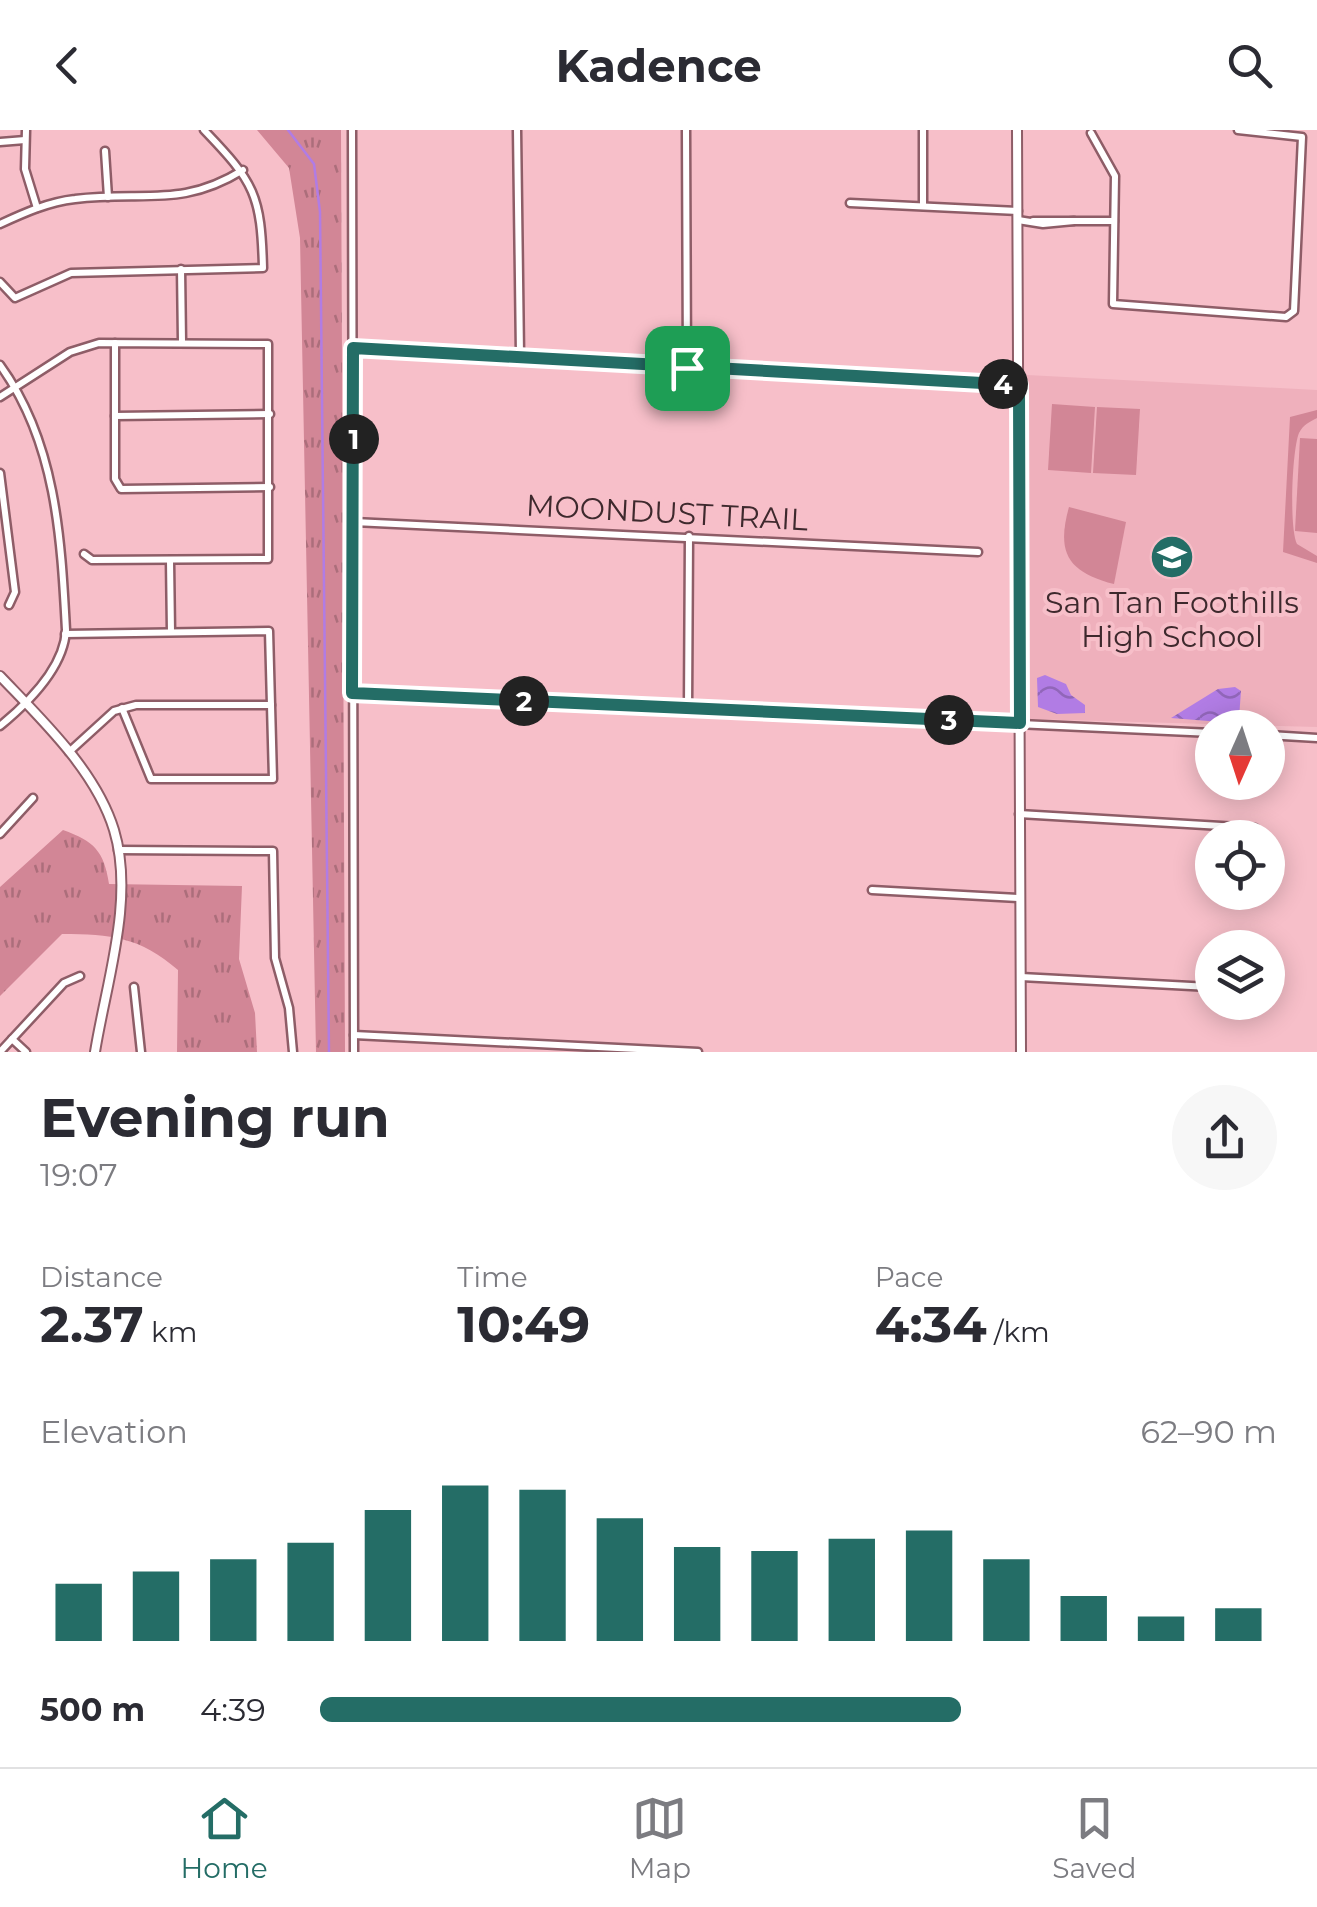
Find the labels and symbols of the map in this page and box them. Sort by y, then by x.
pin [645,326,730,411]
pin: 4 [978,359,1028,409]
pin: 1 [329,414,379,464]
street label: MOONDUST TRAIL [525,487,809,538]
school or university icon: San Tan Foothills High School [1149,534,1195,580]
place label: San Tan Foothills High School [1045,584,1299,655]
pin: 2 [499,676,549,726]
pin: 3 [924,695,974,745]
north arrow [1195,710,1285,800]

